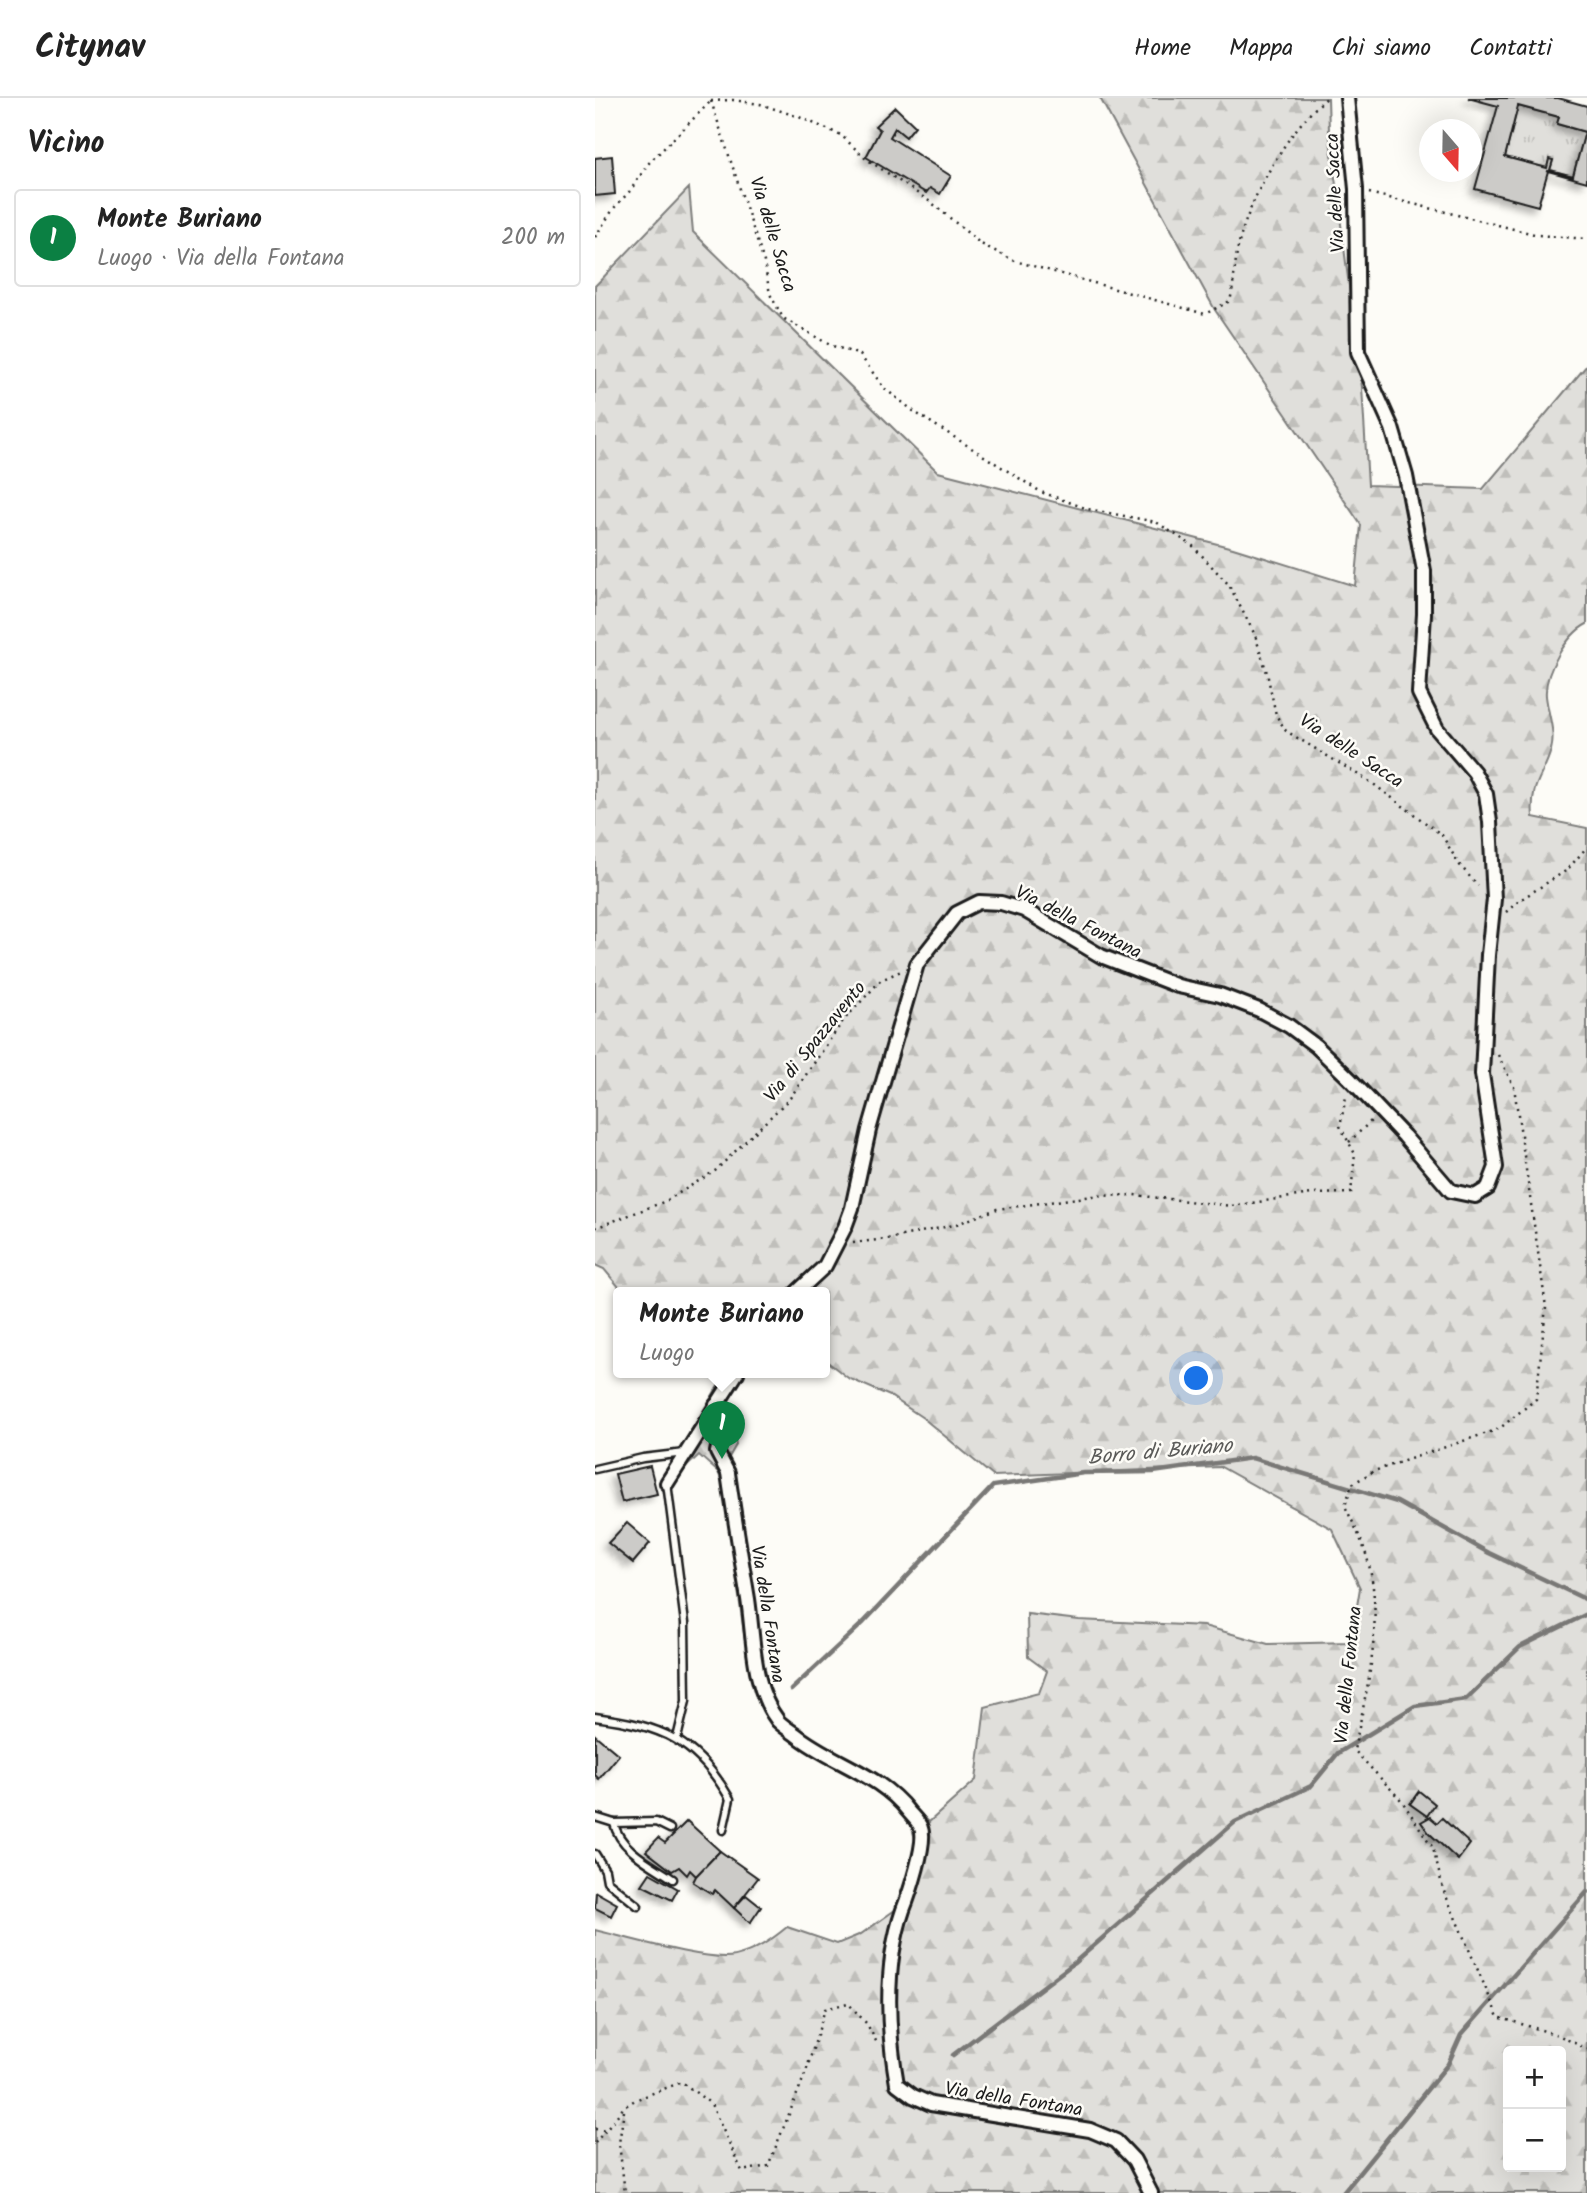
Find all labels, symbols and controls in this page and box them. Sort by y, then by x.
text: Citynav [35,22,145,75]
text: Home [1134,29,1191,68]
text: Mappa [1229,29,1293,68]
text: Chi siamo [1331,29,1431,68]
text: Contatti [1469,29,1552,68]
north arrow [1419,119,1482,182]
text: Vicino [28,120,105,168]
street label: Via delle Sacca [1318,132,1354,253]
street label: Via delle Sacca [740,173,804,296]
text: Monte Buriano [97,199,262,241]
text: 1 [50,220,56,256]
text: 200 m [501,220,565,256]
text: Luogo · Via della Fontana [97,241,345,277]
street label: Via delle Sacca [1293,707,1409,797]
street label: Via della Fontana [1009,878,1147,968]
street label: Via di Spazzavento [757,975,874,1110]
popup [613,1287,830,1378]
text: Monte Buriano [639,1294,804,1336]
text: Luogo [639,1336,694,1372]
your location [1179,1361,1213,1395]
pin: 1 [699,1401,745,1459]
water label: Borro di Buriano [1087,1430,1235,1475]
street label: Via della Fontana [741,1543,793,1685]
street label: Via della Fontana [1327,1605,1371,1746]
map controls [1503,2046,1566,2172]
button: + [1503,2046,1566,2109]
street label: Via della Fontana [943,2074,1085,2126]
button: − [1503,2109,1566,2172]

